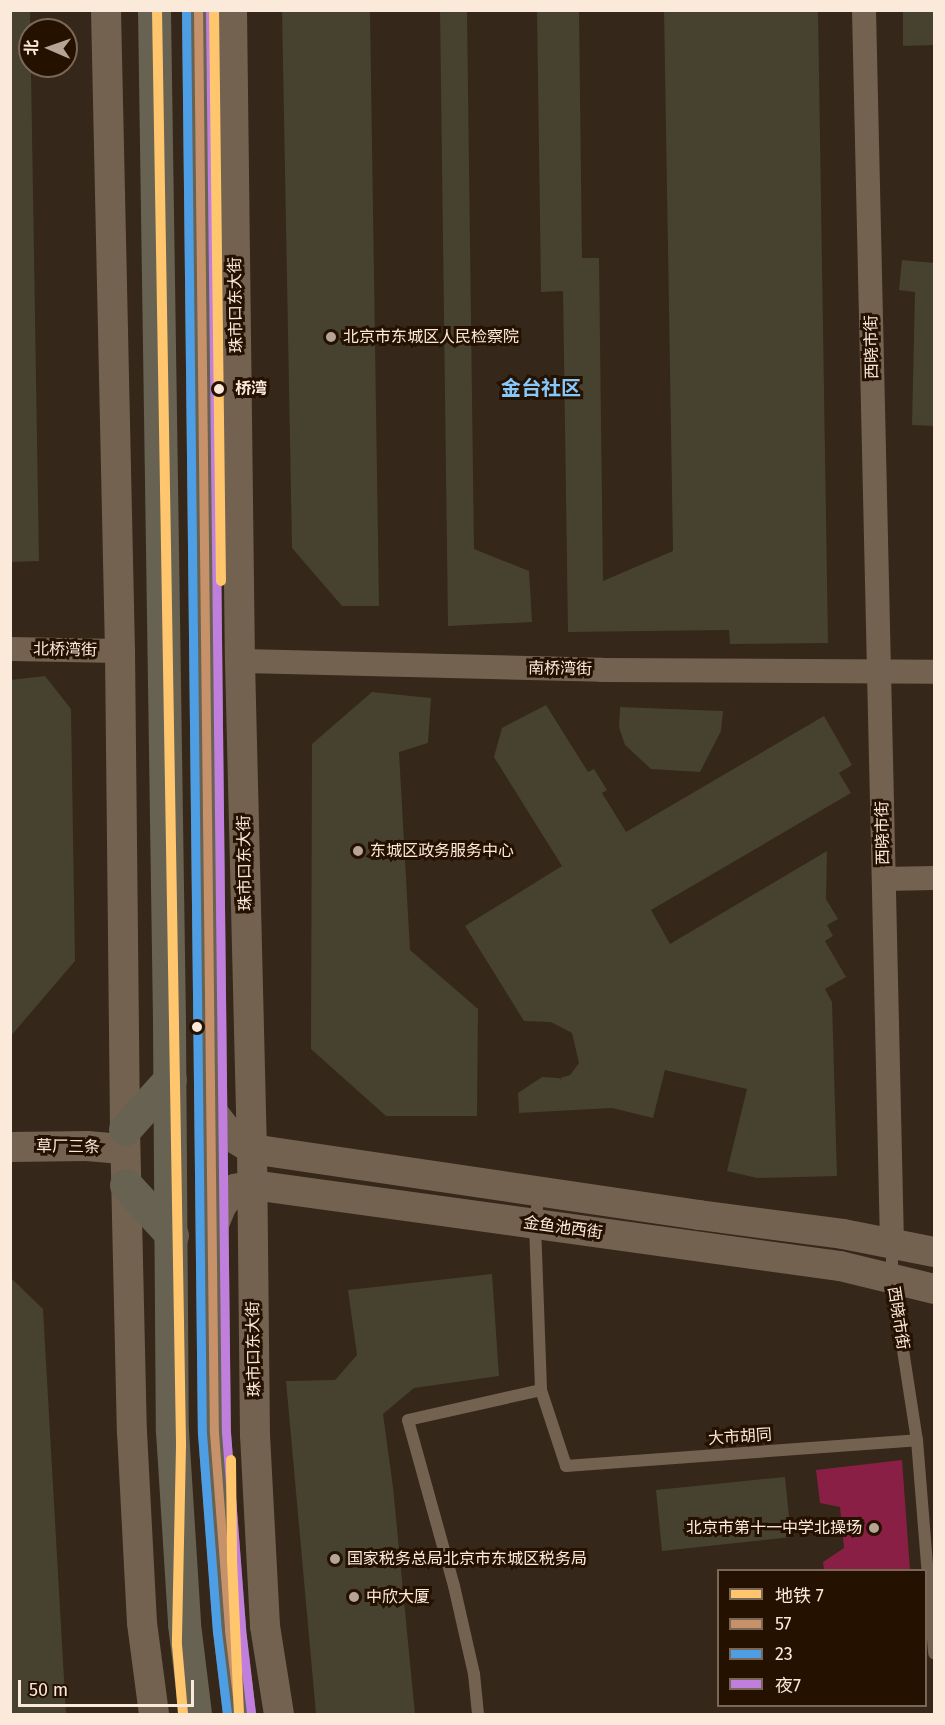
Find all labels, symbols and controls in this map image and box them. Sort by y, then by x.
north arrow [18,18,78,78]
text: 北 [22,39,41,56]
street label: 珠市口东大街 [226,257,246,353]
street label: 西晓市街 [862,315,882,379]
place label: 北京市东城区人民检察院 [343,327,519,347]
marker: 北京市东城区人民检察院 [324,330,338,344]
district label: 金台社区 [501,376,581,400]
marker: 桥湾 [208,378,230,400]
place label: 桥湾 [235,379,267,399]
street label: 北桥湾街 [33,640,97,660]
street label: 南桥湾街 [528,659,592,679]
street label: 西晓市街 [873,801,893,865]
street label: 珠市口东大街 [235,815,255,911]
place label: 东城区政务服务中心 [370,841,514,861]
marker: 东城区政务服务中心 [351,844,365,858]
unlabelled marker [191,1021,203,1033]
street label: 草厂三条 [36,1137,100,1157]
street label: 金鱼池西街 [522,1213,604,1243]
street label: 西晓市街 [884,1285,912,1351]
street label: 珠市口东大街 [244,1301,264,1397]
street label: 大市胡同 [707,1425,773,1449]
place label: 北京市第十一中学北操场 [686,1518,862,1538]
marker: 北京市第十一中学北操场 [867,1521,881,1535]
place label: 国家税务总局北京市东城区税务局 [347,1549,587,1569]
marker: 国家税务总局北京市东城区税务局 [328,1552,342,1566]
legend [717,1569,927,1707]
text: 地铁 7 [775,1585,824,1607]
place label: 中欣大厦 [366,1587,430,1607]
marker: 中欣大厦 [347,1590,361,1604]
text: 57 [775,1613,792,1635]
text: 23 [775,1643,793,1665]
scale bar [21,1668,196,1706]
text: 夜7 [775,1675,801,1697]
text: 50 m [29,1679,68,1701]

